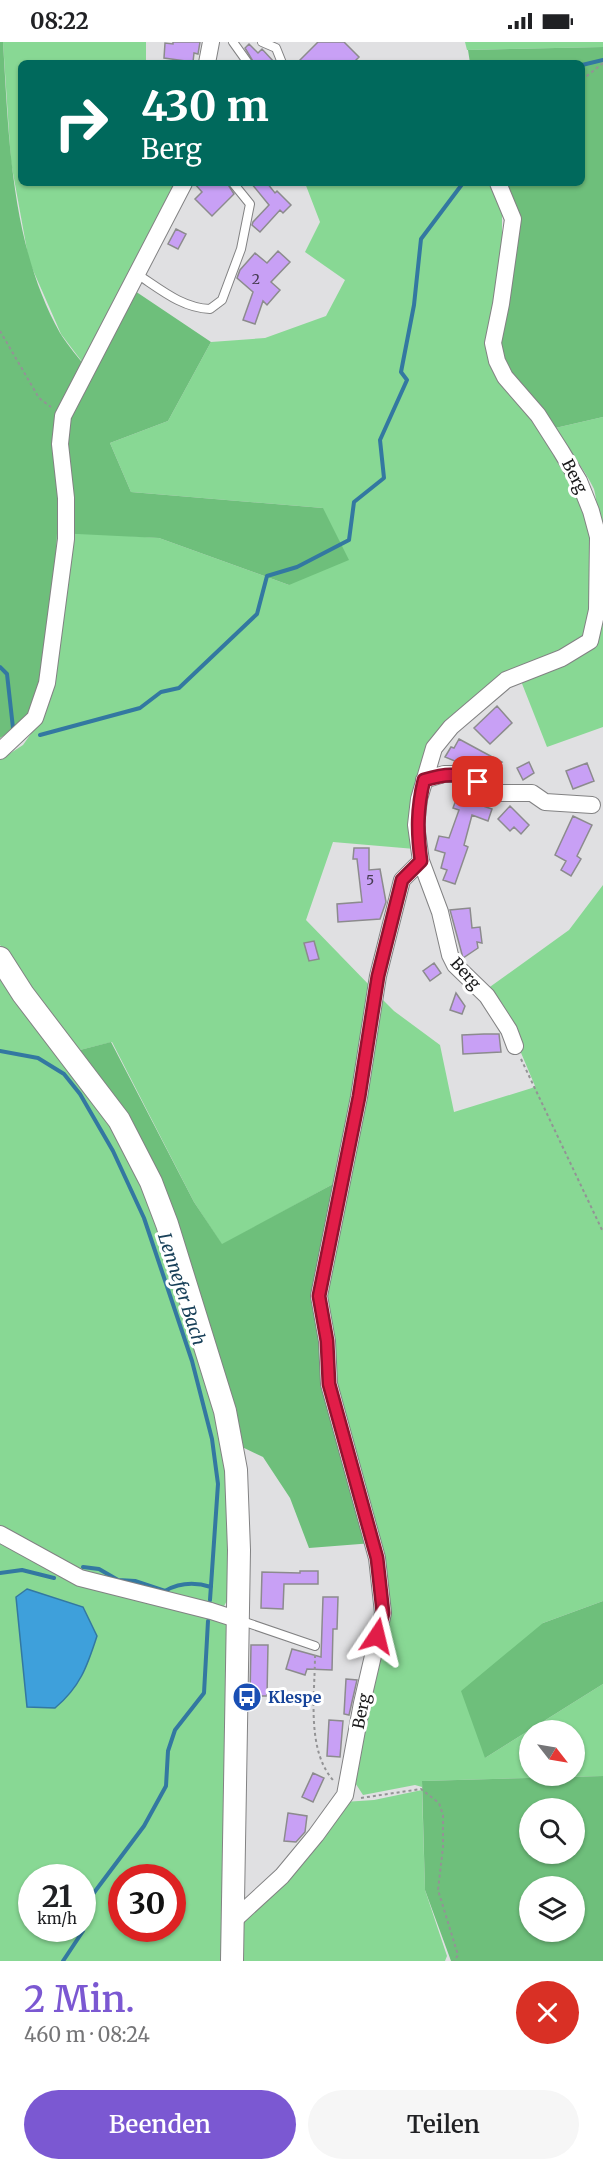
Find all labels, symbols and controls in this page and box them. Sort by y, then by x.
text: 08:22 [30,7,89,35]
text: 430 m [141,80,269,132]
icon: right [42,84,120,162]
text: Berg [141,132,202,166]
house number: 2 [252,270,260,288]
street label: Berg [558,455,592,497]
pin [452,756,503,807]
icon: arrive [461,765,494,798]
house number: 5 [366,871,374,889]
street label: Berg [447,953,486,993]
water label: Lennefer Bach [153,1230,211,1348]
position arrow [345,1604,409,1668]
bus stop icon: Klespe [231,1681,263,1713]
place label: Klespe [268,1687,322,1707]
street label: Berg [348,1691,374,1731]
north arrow [519,1720,585,1786]
map controls [519,1720,585,1942]
button: search [519,1798,585,1864]
speed limit sign: 30 [108,1864,186,1942]
button: layers [519,1876,585,1942]
text: 21 [42,1877,72,1915]
text: km/h [37,1909,77,1928]
text: 2 Min. [24,1977,135,2022]
button: close [516,1981,579,2044]
text: 460 m · 08:24 [24,2022,150,2047]
button: Beenden [24,2090,296,2159]
button: Teilen [308,2090,579,2159]

